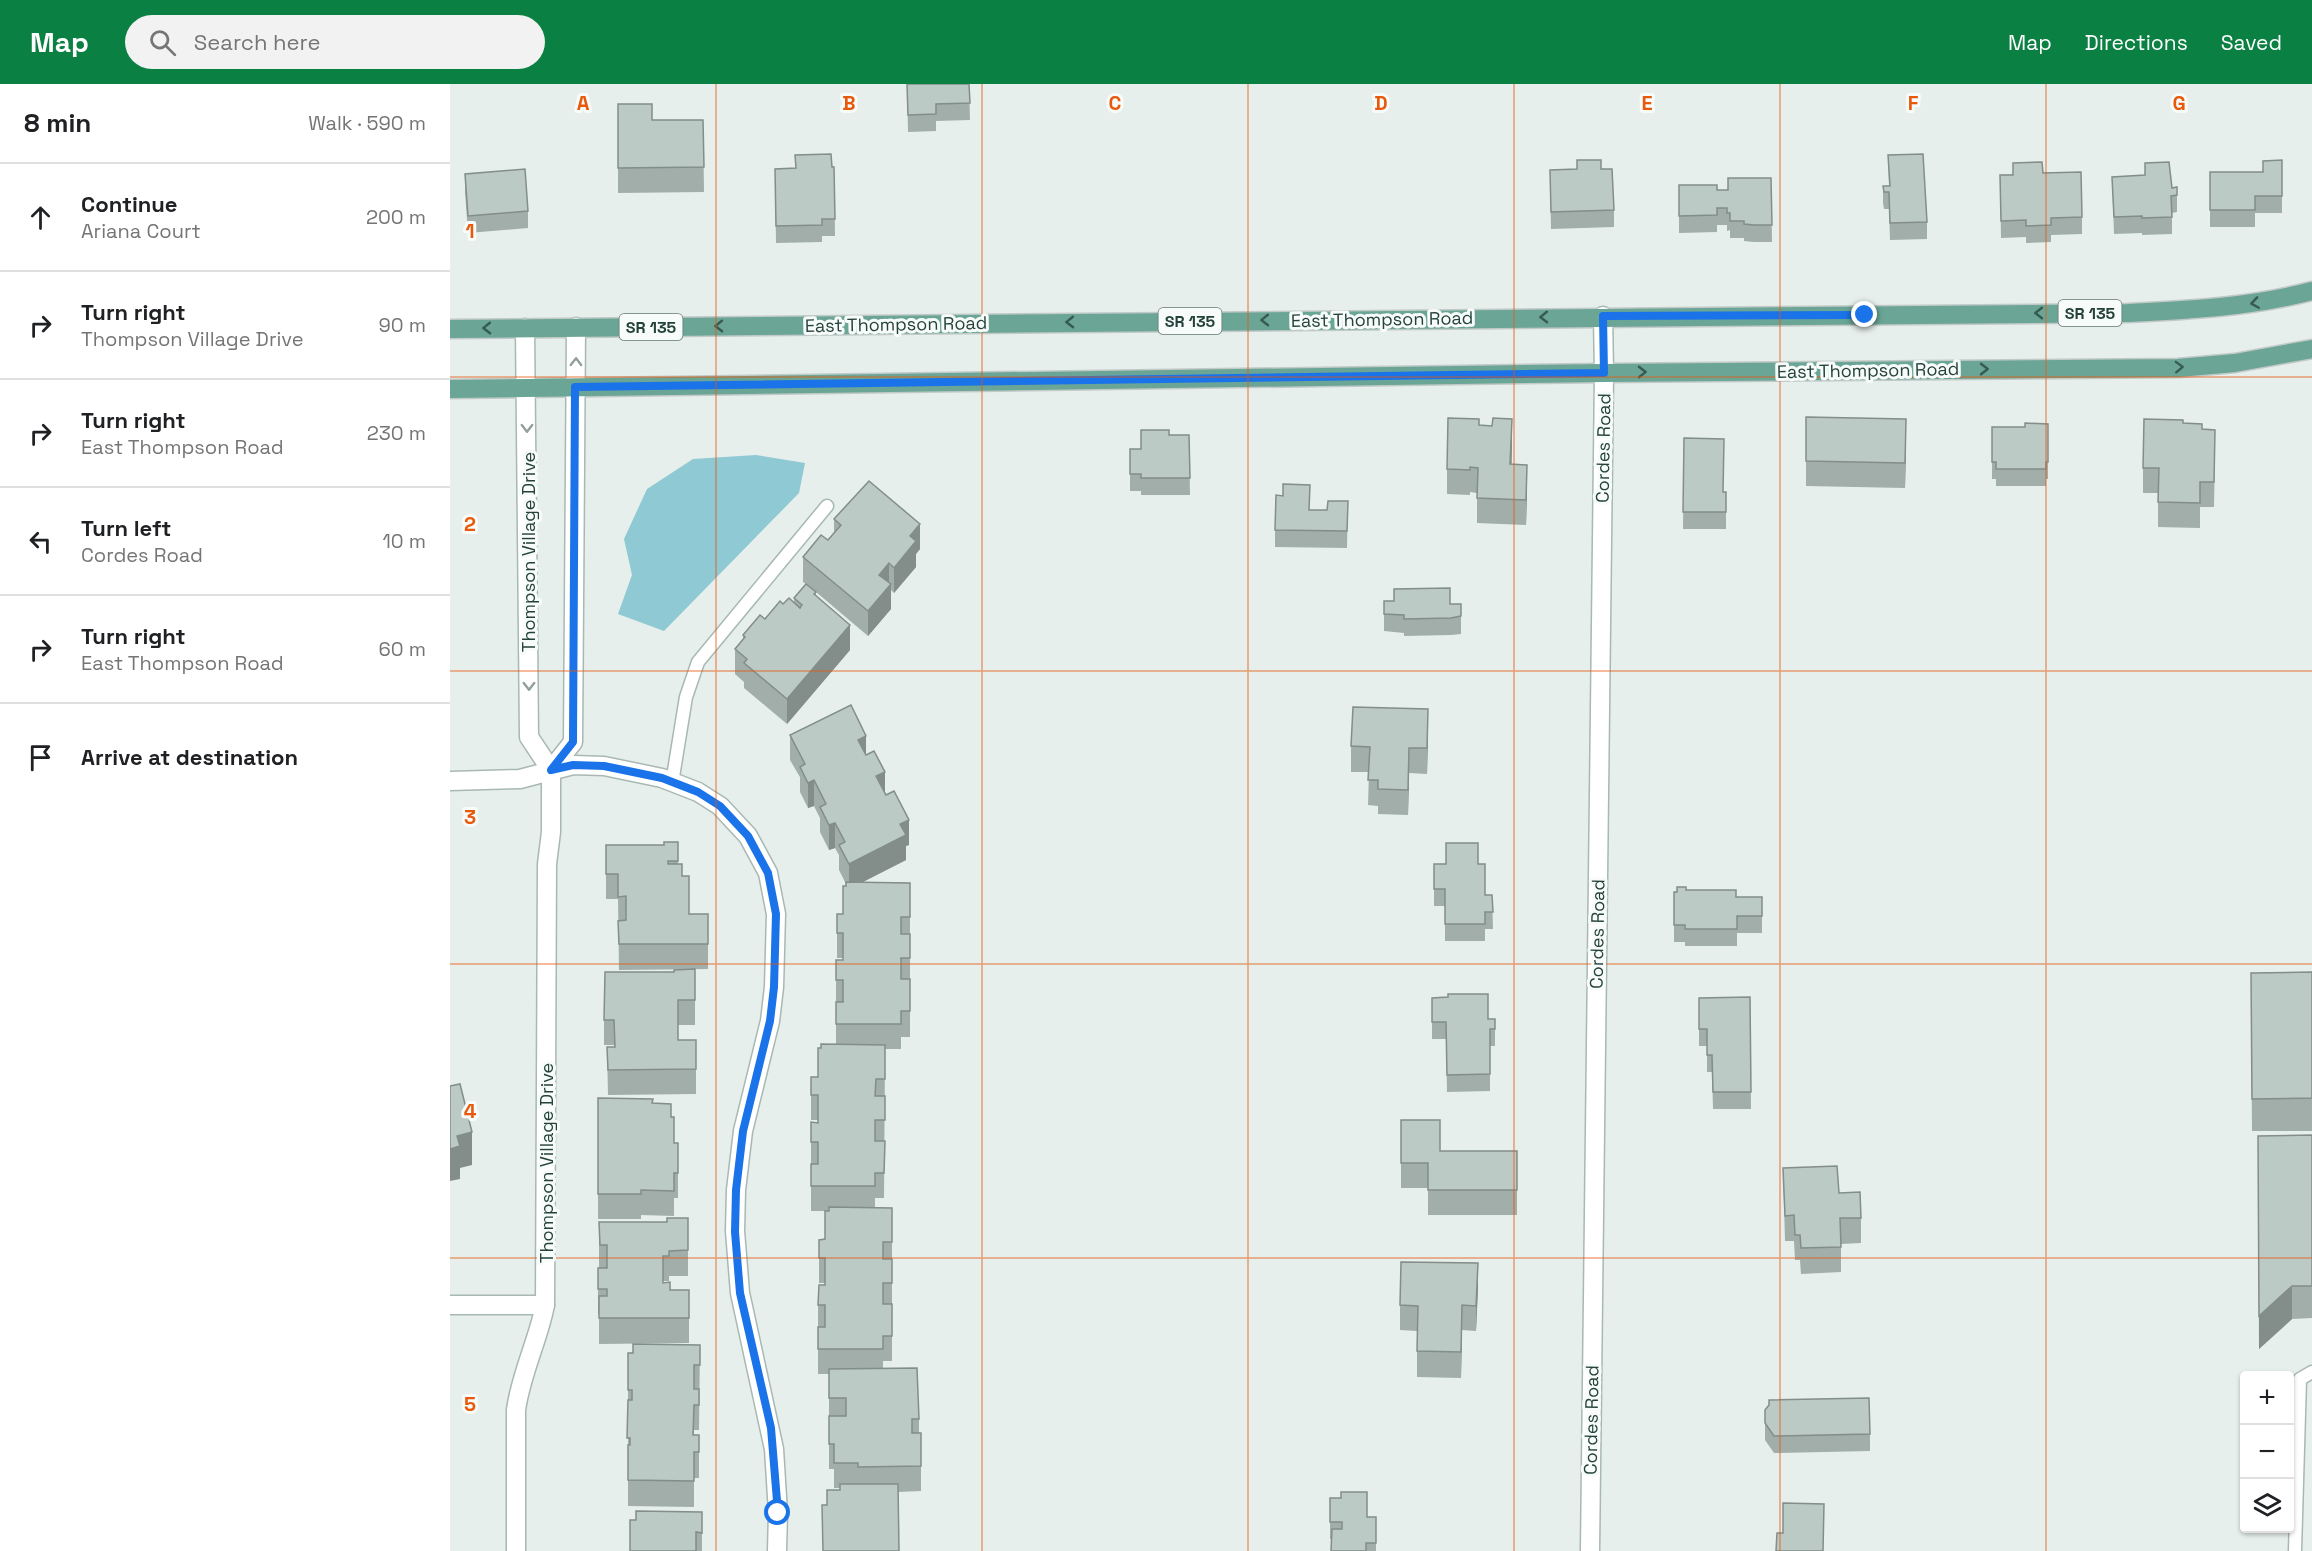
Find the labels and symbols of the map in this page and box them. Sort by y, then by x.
text: A [577,90,590,116]
text: B [842,90,856,116]
text: C [1109,90,1122,116]
text: D [1374,90,1388,116]
text: E [1641,90,1653,116]
text: F [1908,90,1919,116]
text: G [2172,90,2186,116]
text: 1 [465,218,475,244]
one-way arrow [2250,296,2260,309]
road number: SR 135 [2058,300,2122,326]
route end [1851,301,1877,327]
street label: East Thompson Road [1291,306,1473,332]
one-way arrow [2035,307,2044,320]
road number: SR 135 [1158,308,1221,334]
street label: East Thompson Road [805,311,987,337]
one-way arrow [1540,311,1549,323]
road number: SR 135 [620,314,682,340]
one-way arrow [1261,314,1270,326]
one-way arrow [1066,316,1075,328]
one-way arrow [715,320,724,332]
one-way arrow [483,322,492,335]
one-way arrow [569,357,582,366]
street label: East Thompson Road [1777,357,1959,383]
one-way arrow [2175,361,2184,374]
one-way arrow [1980,363,1989,375]
one-way arrow [1638,366,1647,378]
street label: Cordes Road [1591,393,1615,503]
one-way arrow [521,424,533,433]
street label: Thompson Village Drive [517,452,540,652]
text: 2 [464,511,476,537]
one-way arrow [523,682,535,691]
text: 3 [464,804,476,830]
street label: Cordes Road [1585,879,1609,989]
street label: Thompson Village Drive [535,1063,558,1263]
text: 4 [464,1098,477,1124]
street label: Cordes Road [1579,1365,1603,1475]
text: 5 [464,1391,476,1417]
route start [764,1499,790,1525]

